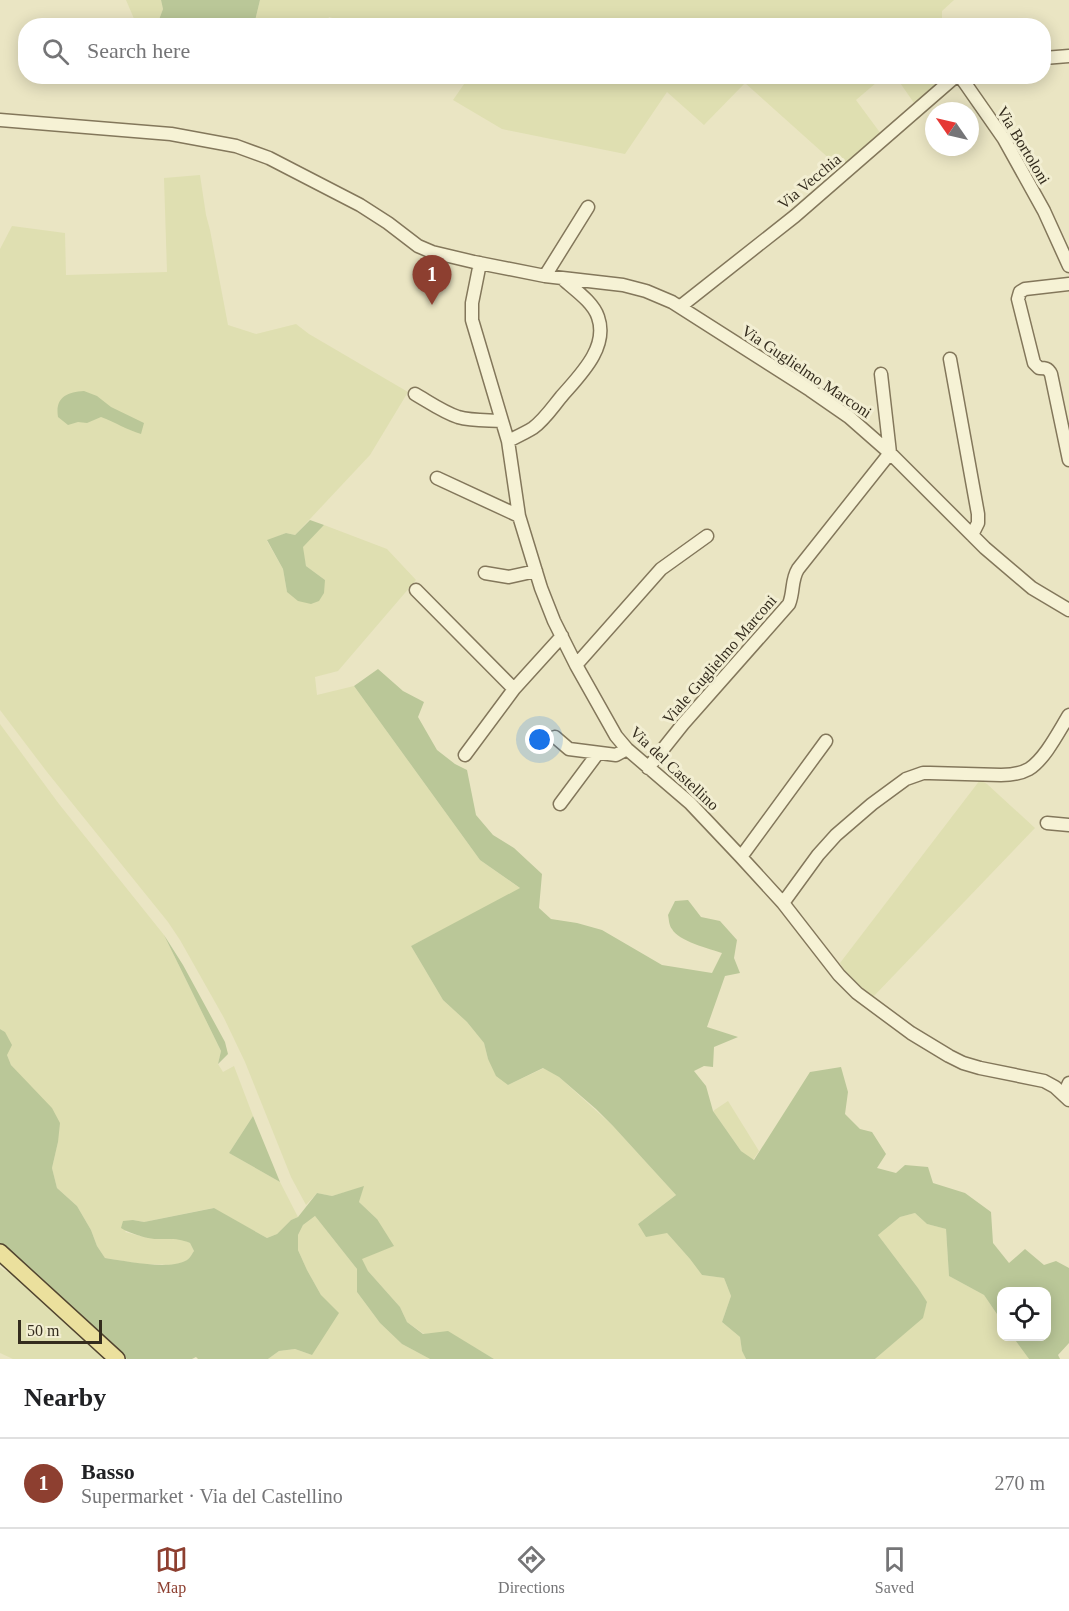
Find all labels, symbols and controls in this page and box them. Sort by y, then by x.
search box [18,18,1051,84]
icon: search [39,35,72,68]
text: Search here [87,38,190,63]
north arrow [925,102,979,156]
street label: Via Bortoloni [994,103,1054,188]
street label: Via Vecchia [775,150,844,212]
pin: 1 [412,256,452,305]
street label: Via Guglielmo Marconi [738,322,875,422]
street label: Viale Guglielmo Marconi [659,591,781,728]
street label: Via del Castellino [627,723,722,814]
your location [525,725,554,754]
map controls [997,1287,1051,1341]
button: locate [997,1287,1051,1341]
scale bar [18,1317,102,1344]
text: 50 m [27,1322,59,1339]
text: Nearby [24,1383,106,1412]
text: Basso [81,1459,135,1484]
text: 1 [39,1472,49,1494]
text: 270 m [994,1472,1045,1494]
text: Supermarket · Via del Castellino [81,1485,343,1507]
tab: Map [155,1543,188,1597]
tab: Directions [498,1543,565,1597]
tab: Saved [875,1543,914,1597]

